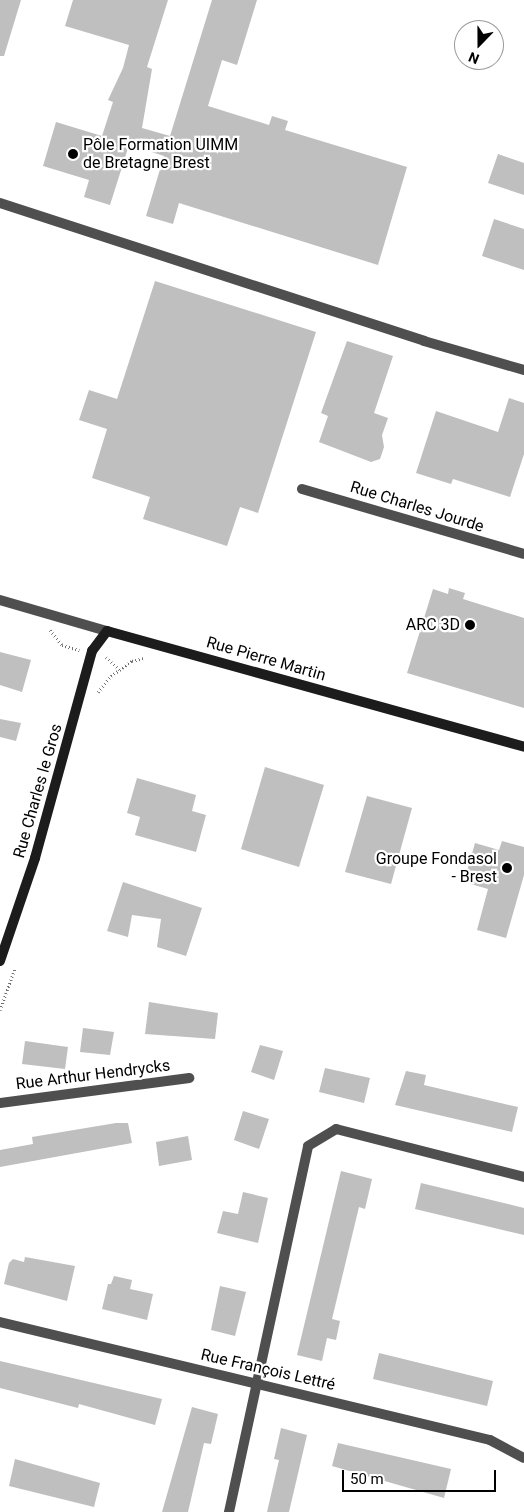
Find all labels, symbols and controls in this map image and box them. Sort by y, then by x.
north arrow [454,20,504,70]
text: N [466,49,481,67]
place label: Pôle Formation UIMM de Bretagne Brest [83,135,238,173]
marker: Pôle Formation UIMM de Bretagne Brest [67,148,79,160]
street label: Rue Charles Jourde [348,478,486,536]
place label: ARC 3D [406,615,460,635]
marker: ARC 3D [464,619,476,631]
street label: Rue Pierre Martin [204,633,328,685]
street label: Rue Charles le Gros [10,722,66,860]
place label: Groupe Fondasol - Brest [376,849,497,887]
marker: Groupe Fondasol - Brest [501,862,513,874]
street label: Rue Arthur Hendrycks [15,1056,171,1094]
street label: Rue François Lettré [199,1345,337,1395]
scale bar [344,1460,498,1492]
text: 50 m [350,1470,384,1488]

